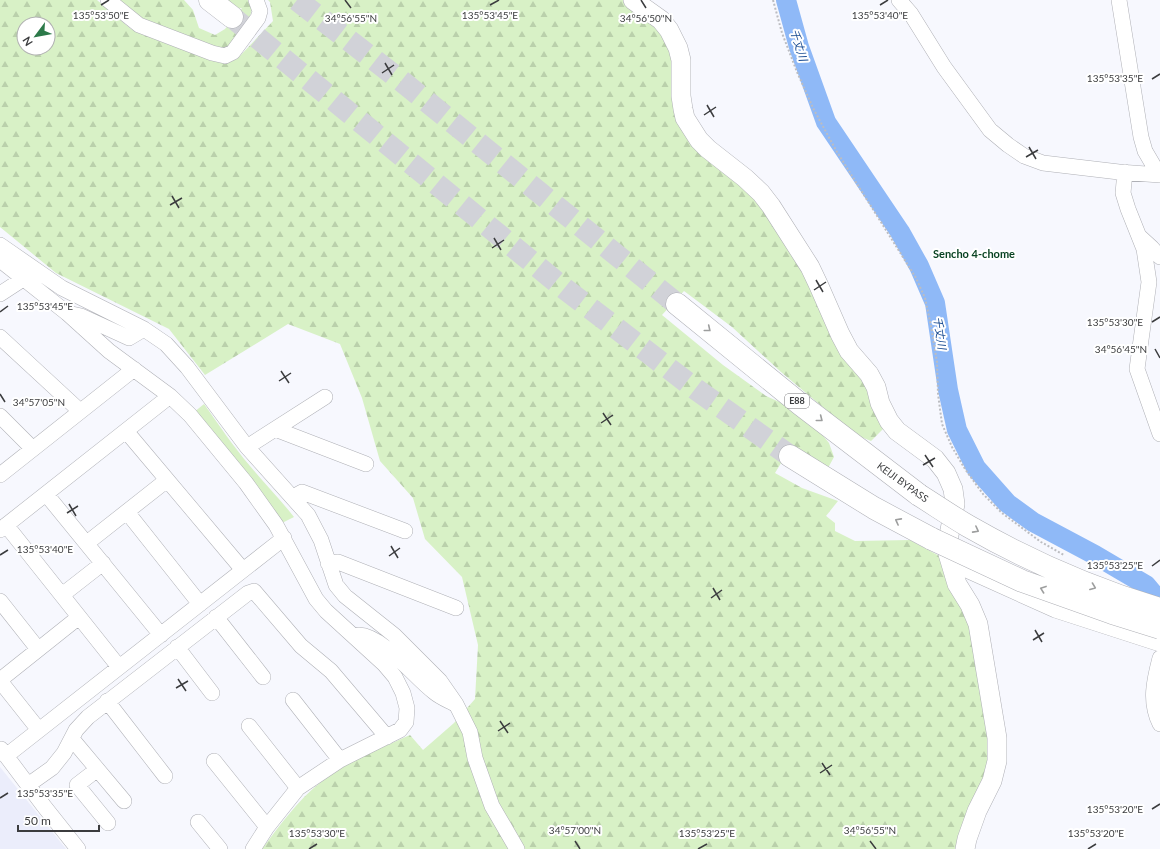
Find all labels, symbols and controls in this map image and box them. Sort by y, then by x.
text: 135°53'50"E [73,9,129,21]
text: 135°53'45"E [462,9,518,21]
text: 135°53'40"E [852,9,908,21]
text: 34°56'55"N [325,12,377,24]
text: 34°56'50"N [620,12,672,24]
north arrow [16,16,56,56]
water label: 千丈川 [788,27,811,63]
text: N [19,35,35,49]
text: 135°53'35"E [1087,72,1143,84]
district label: Sencho 4-chome [933,247,1015,260]
text: 135°53'45"E [17,300,73,312]
water label: 千丈川 [932,316,949,351]
text: 135°53'30"E [1087,316,1143,328]
one-way arrow [703,324,710,331]
text: 34°56'45"N [1095,343,1147,355]
road number: E88 [785,394,809,408]
text: 34°57'05"N [13,396,65,408]
one-way arrow [815,414,822,421]
street label: KEIJI BYPASS [875,459,931,505]
one-way arrow [895,518,902,526]
one-way arrow [972,525,979,533]
text: 135°53'40"E [17,543,73,555]
text: 135°53'25"E [1087,559,1143,571]
one-way arrow [1089,582,1096,590]
one-way arrow [1040,585,1047,593]
text: 135°53'35"E [17,787,73,799]
text: 135°53'20"E [1087,803,1143,815]
scale bar [18,807,99,833]
text: 50 m [24,813,51,828]
text: 34°57'00"N [549,824,601,836]
text: 34°56'55"N [844,824,896,836]
text: 135°53'30"E [289,827,345,839]
text: 135°53'25"E [679,827,735,839]
text: 135°53'20"E [1068,827,1124,839]

